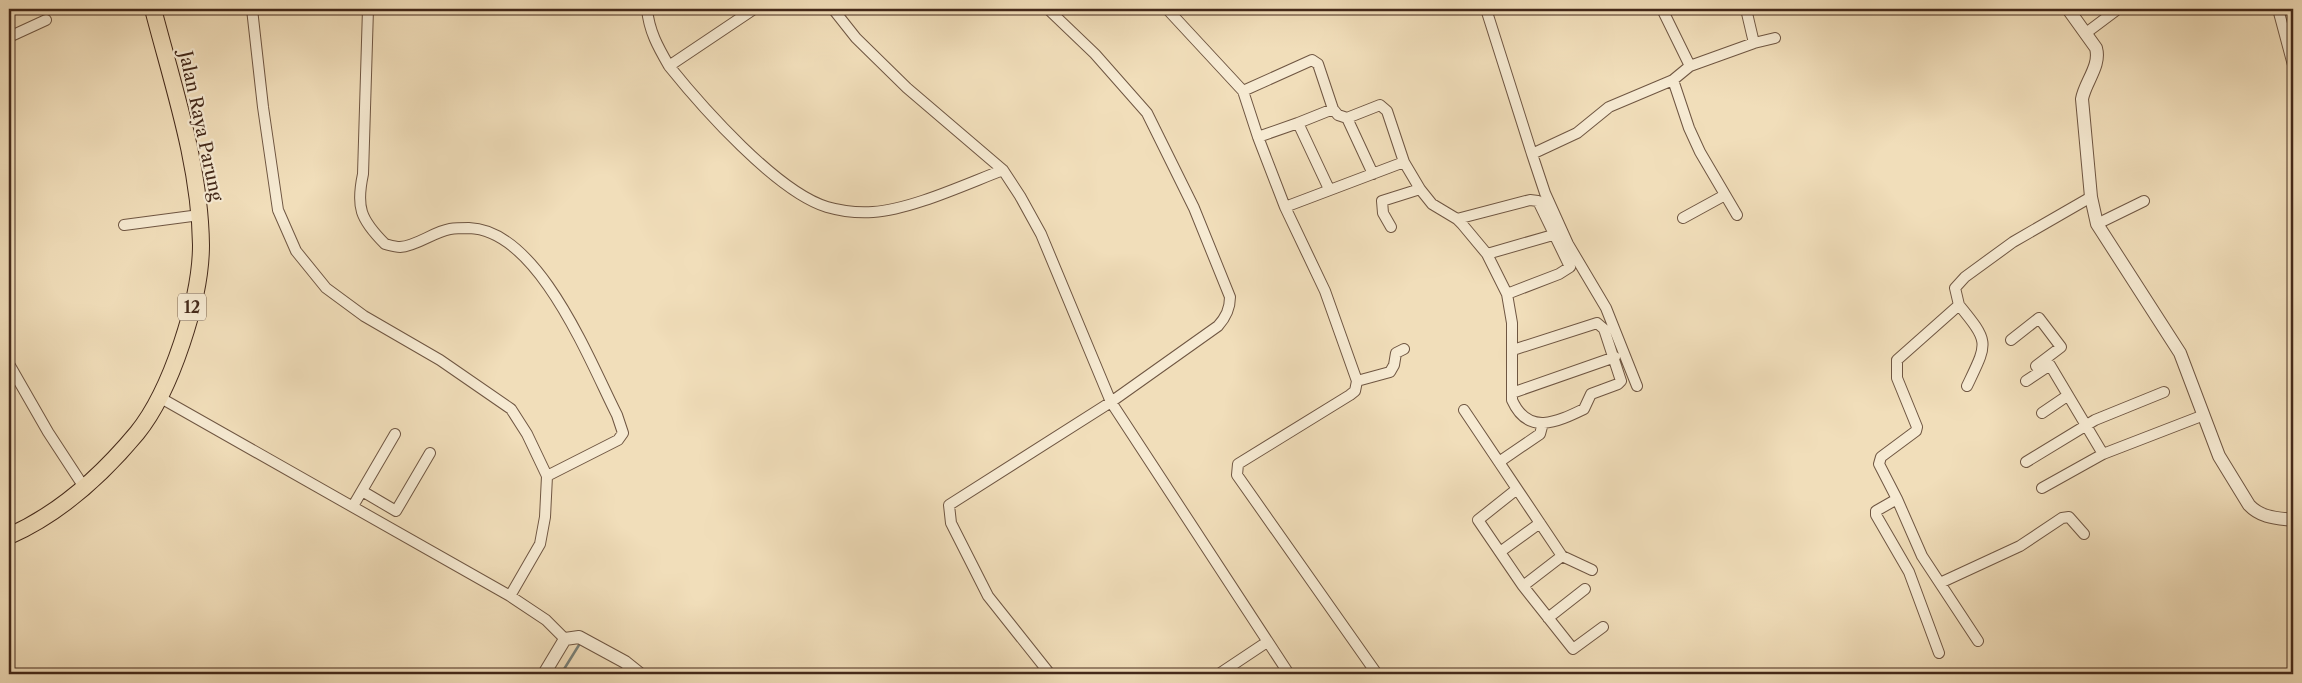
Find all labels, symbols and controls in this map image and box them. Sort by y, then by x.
street label: Jalan Raya Parung [174,46,228,204]
road number: 12 [178,294,206,320]

